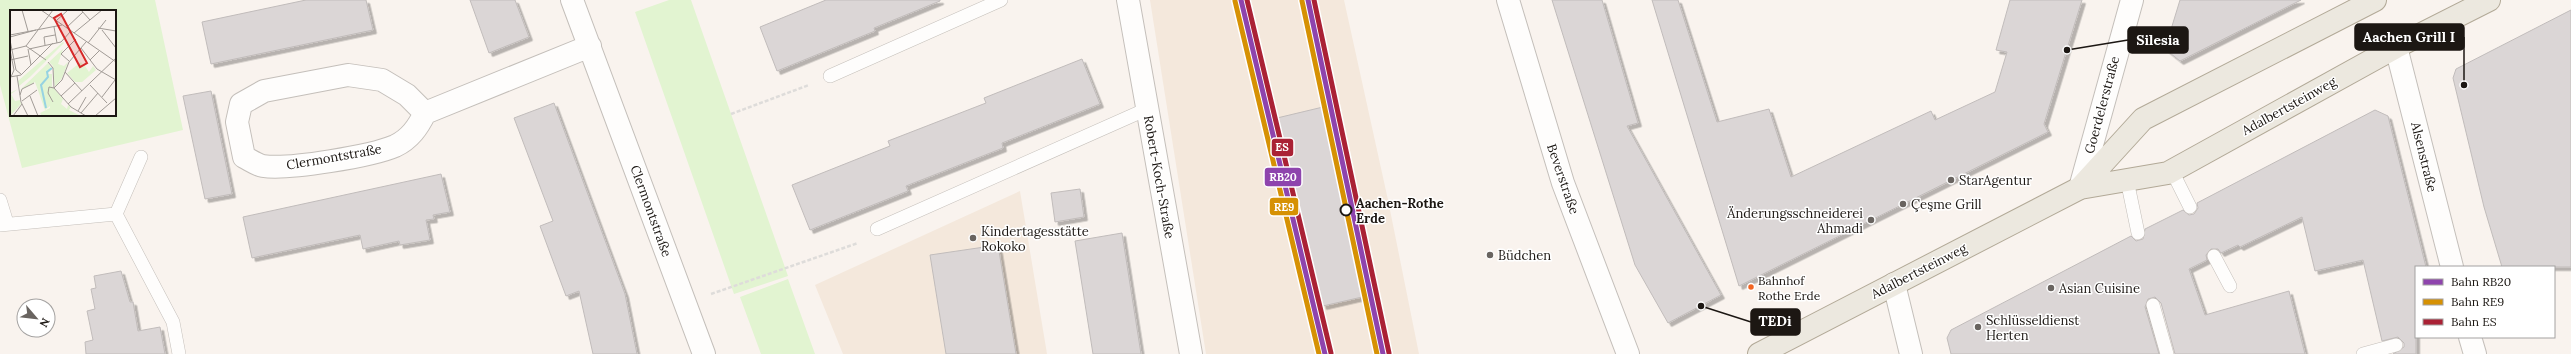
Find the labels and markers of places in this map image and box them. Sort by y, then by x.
callout: Aachen Grill I [2355,24,2464,50]
callout: Silesia [2128,27,2188,53]
place label: StarAgentur [1959,172,2032,189]
marker: StarAgentur [1946,175,1956,185]
place label: Aachen-Rothe Erde [1356,195,1444,227]
place label: Çeşme Grill [1911,196,1982,213]
marker: Çeşme Grill [1898,199,1908,209]
marker: Aachen-Rothe Erde [1339,203,1353,217]
place label: Änderungsschneiderei Ahmadi [1726,205,1863,237]
marker: Änderungsschneiderei Ahmadi [1866,215,1876,225]
place label: Kindertagesstätte Rokoko [981,223,1089,255]
marker: Kindertagesstätte Rokoko [968,233,978,243]
place label: Büdchen [1498,247,1551,264]
marker: Büdchen [1485,250,1495,260]
place label: Bahnhof Rothe Erde [1758,273,1821,303]
place label: Asian Cuisine [2058,280,2140,297]
marker: Bahnhof Rothe Erde [1746,282,1756,292]
marker: Asian Cuisine [2046,283,2056,293]
callout: TEDi [1751,309,1800,335]
place label: Schlüsseldienst Herten [1986,312,2079,344]
marker: Schlüsseldienst Herten [1973,322,1983,332]

